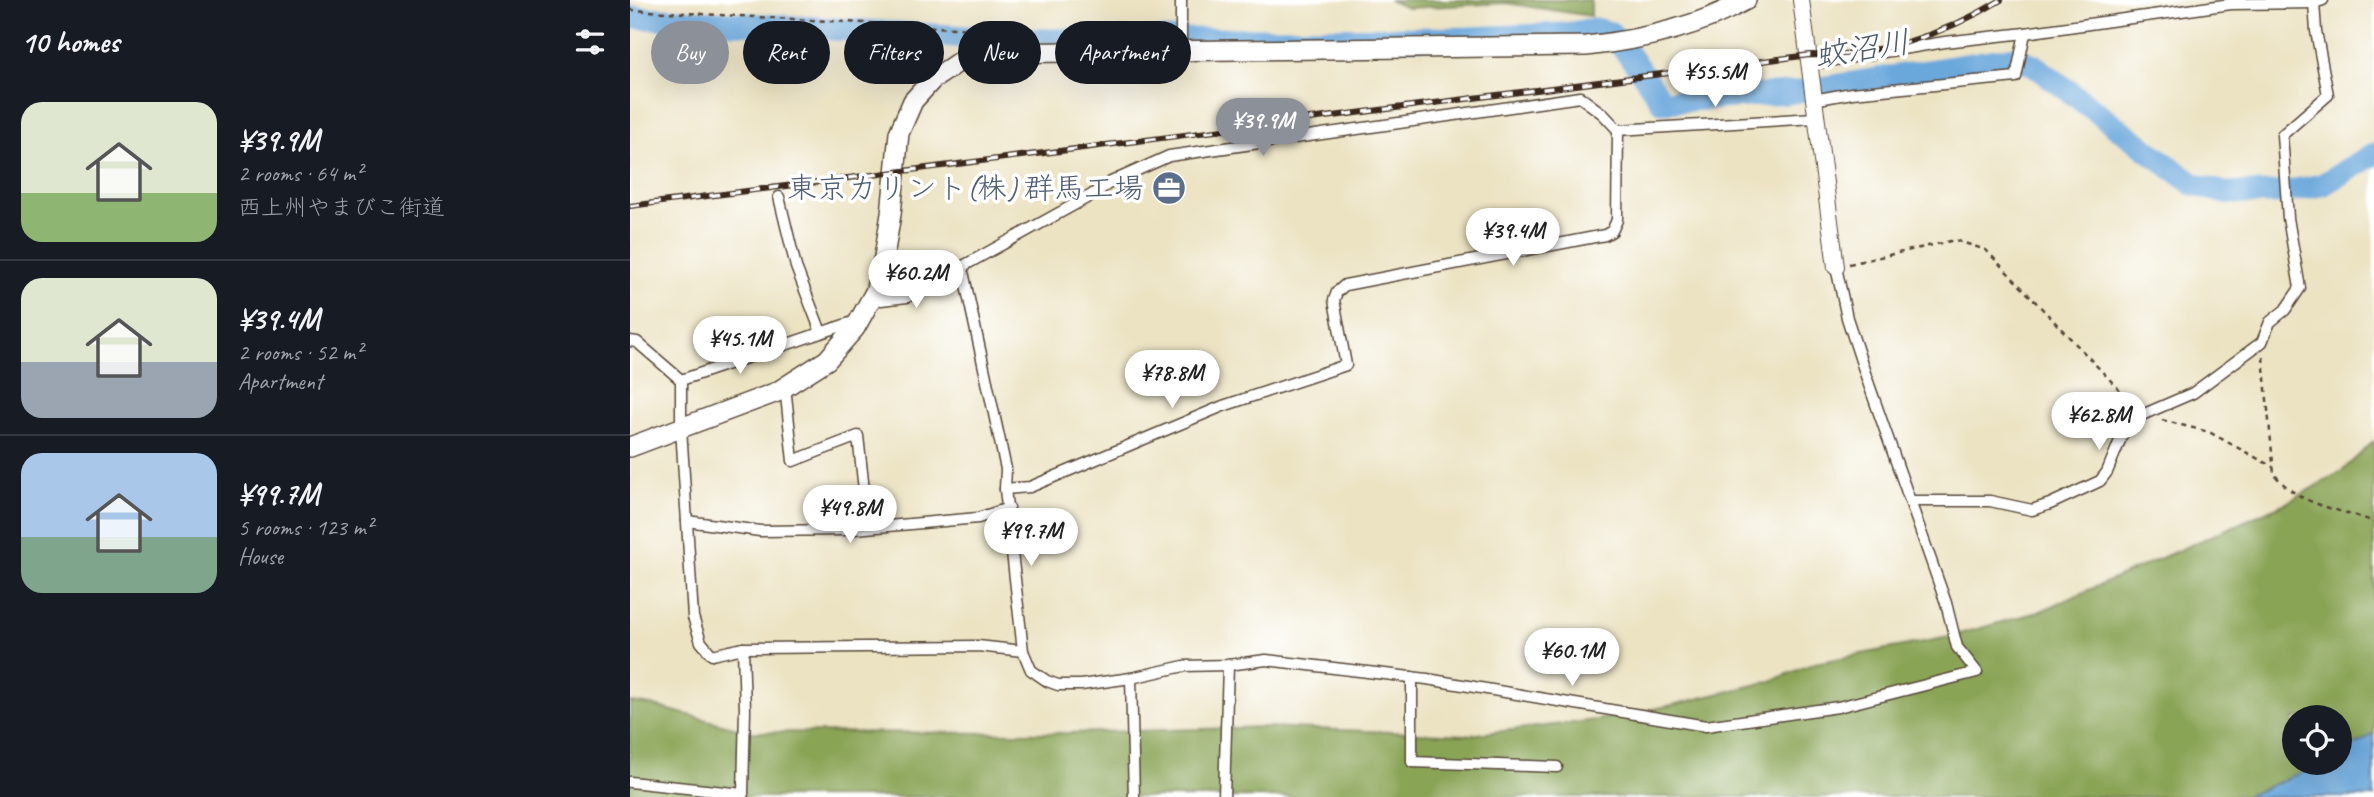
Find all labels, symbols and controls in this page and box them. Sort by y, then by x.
chip: Buy [651,21,729,84]
chip: Rent [743,21,830,84]
chip: Filters [844,21,944,84]
chip: New [958,21,1041,84]
chip: Apartment [1055,21,1191,84]
water label: 蚊沼川 [1811,21,1913,77]
text: 10 homes [21,23,119,61]
icon: filters [571,23,609,61]
pin: ¥55.5M [1658,50,1772,109]
text: ¥55.5M [1684,57,1746,86]
pin: ¥39.9M [1206,99,1320,158]
text: ¥39.9M [1232,106,1294,135]
text: ¥39.9M [238,121,319,159]
icon: home [77,130,161,214]
text: 2 rooms · 64 m² [238,159,362,188]
place label: 東京カリント(株) 群馬工場 [787,169,1144,207]
office icon: 東京カリント(株) 群馬工場 [1150,169,1188,207]
text: 西上州やまびこ街道 [238,193,445,222]
pin: ¥39.4M [1456,208,1570,268]
text: ¥39.4M [1482,216,1544,245]
pin: ¥60.2M [859,250,973,310]
text: ¥60.2M [884,258,948,287]
text: ¥39.4M [238,300,319,338]
icon: home [77,306,161,390]
pin: ¥45.1M [683,316,797,376]
text: ¥45.1M [709,324,771,353]
text: 2 rooms · 52 m² [238,338,362,367]
pin: ¥78.8M [1115,350,1229,410]
text: ¥78.8M [1141,358,1203,387]
text: Apartment [238,367,323,396]
pin: ¥62.8M [2042,392,2156,452]
text: ¥62.8M [2067,400,2131,429]
text: ¥99.7M [238,475,319,513]
icon: home [77,481,161,565]
pin: ¥49.8M [793,486,907,545]
text: ¥49.8M [819,493,881,522]
pin: ¥99.7M [974,508,1088,568]
text: 5 rooms · 123 m² [238,513,373,542]
text: ¥99.7M [1000,516,1062,545]
text: House [238,542,283,571]
pin: ¥60.1M [1515,628,1629,688]
text: ¥60.1M [1540,636,1604,665]
map controls [2282,705,2352,775]
button: locate [2282,705,2352,775]

